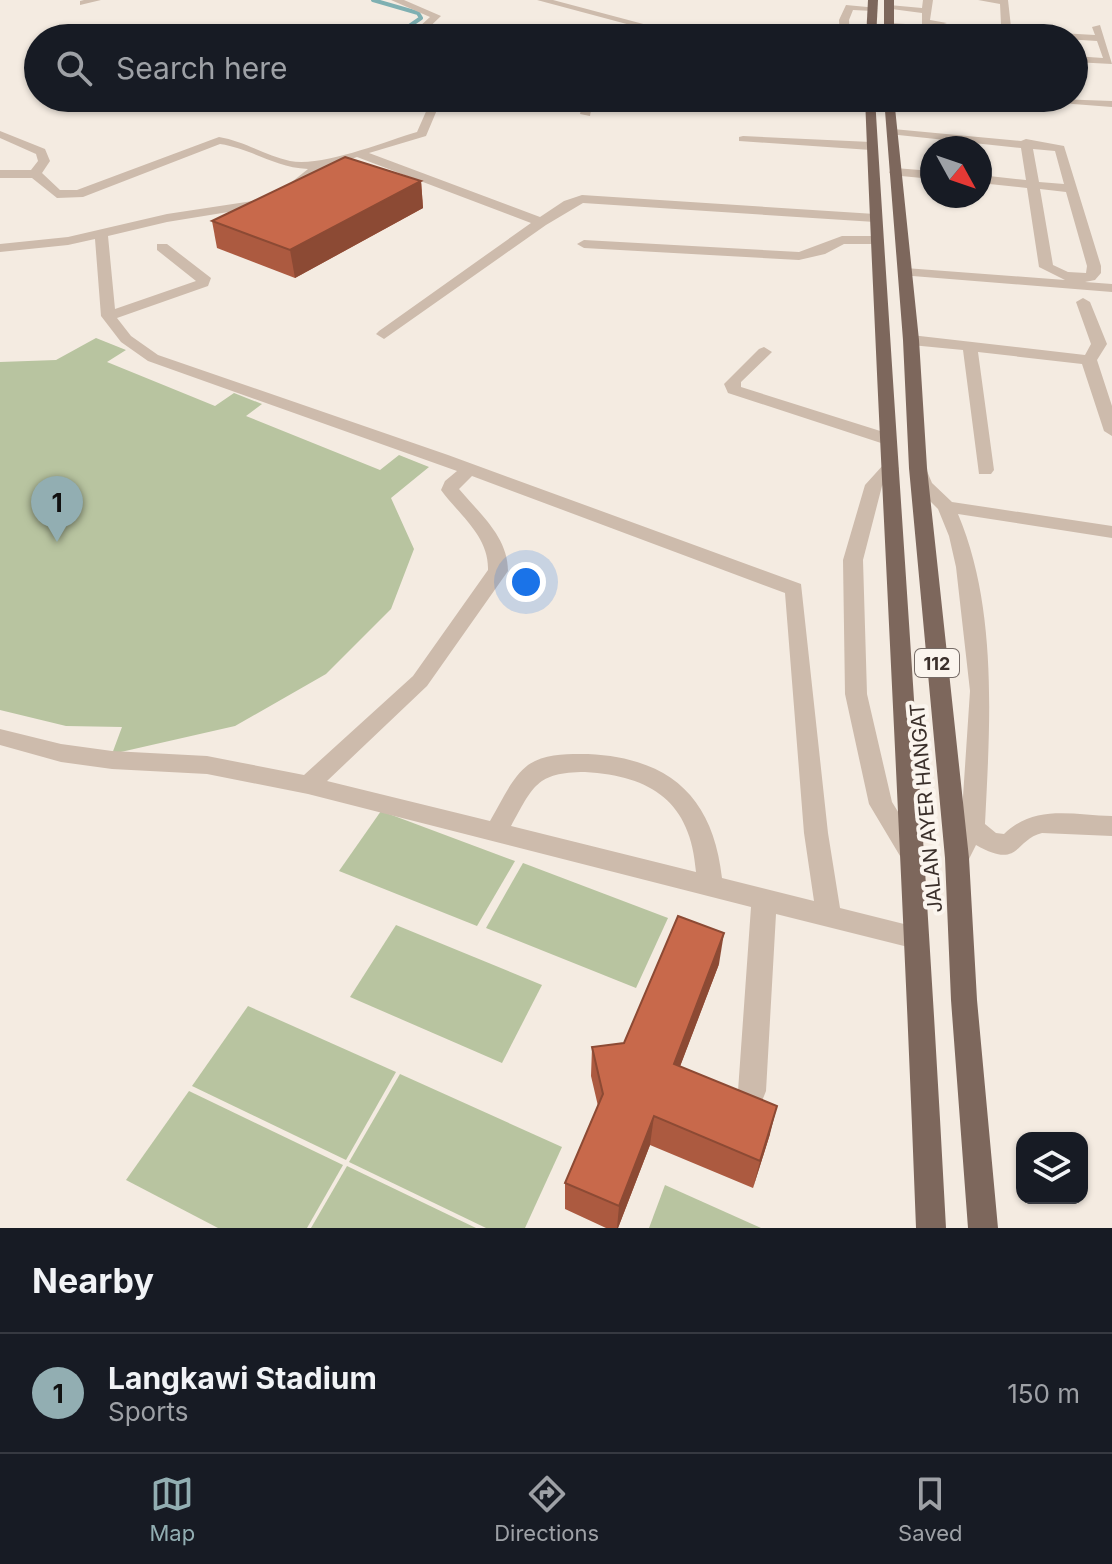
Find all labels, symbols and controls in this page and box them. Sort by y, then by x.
search box [24,24,1088,112]
icon: search [52,46,96,90]
text: Search here [116,50,288,86]
north arrow [920,136,992,208]
pin: 1 [31,476,83,542]
your location [506,562,546,602]
road number: 112 [915,649,959,677]
street label: JALAN AYER HANGAT [905,702,947,914]
map controls [1016,1132,1088,1204]
button: layers [1016,1132,1088,1204]
text: Nearby [32,1260,154,1301]
text: Langkawi Stadium [108,1360,377,1396]
text: 1 [52,1378,64,1409]
text: 150 m [1007,1378,1080,1409]
text: Sports [108,1396,188,1427]
tab: Map [150,1472,195,1546]
tab: Directions [494,1472,599,1546]
tab: Saved [898,1472,962,1546]

